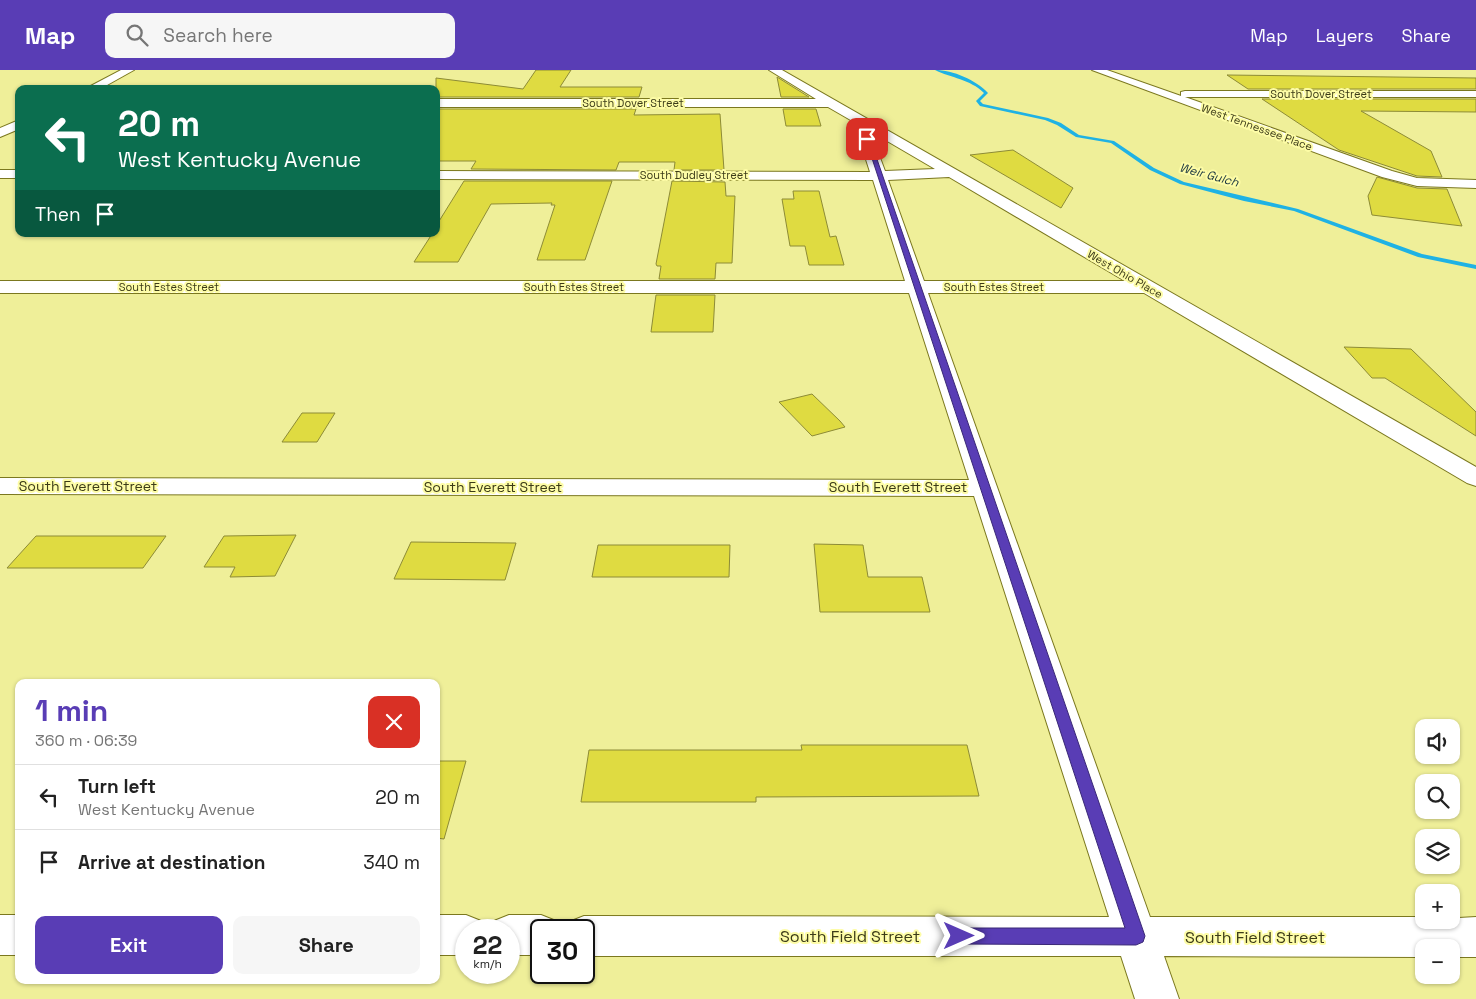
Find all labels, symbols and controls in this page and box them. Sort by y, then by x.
search box [105,13,455,58]
text: Map [25,20,75,51]
icon: search [123,21,151,49]
text: Search here [163,23,273,48]
text: Map [1250,24,1288,47]
text: Layers [1316,24,1373,47]
text: Share [1401,24,1451,47]
street label: South Dover Street [1270,87,1372,101]
street label: South Dover Street [582,96,684,110]
street label: West Tennessee Place [1200,100,1314,154]
text: 20 m [118,102,200,146]
icon: left [35,105,100,170]
pin [846,118,888,160]
icon: arrive [853,125,881,153]
text: West Kentucky Avenue [118,145,361,173]
water label: Weir Gulch [1178,159,1241,191]
street label: South Dudley Street [640,168,748,182]
icon: arrive [91,200,119,228]
text: Then [35,202,81,227]
street label: West Ohio Place [1085,247,1165,301]
street label: South Estes Street [119,280,219,294]
street label: South Estes Street [524,280,624,294]
street label: South Estes Street [944,280,1044,294]
street label: South Everett Street [19,477,157,495]
street label: South Everett Street [424,478,562,496]
street label: South Everett Street [829,478,967,496]
text: 1 min [35,691,108,730]
button: close [368,696,420,748]
map controls [1415,719,1460,984]
button: sound [1415,719,1460,764]
text: 360 m · 06:39 [35,730,137,751]
text: Turn left [78,774,156,799]
button: search [1415,774,1460,819]
icon: left [35,783,63,811]
text: 20 m [375,785,420,810]
text: West Kentucky Avenue [78,799,255,820]
button: layers [1415,829,1460,874]
icon: arrive [35,848,63,876]
text: Arrive at destination [78,850,266,875]
text: 340 m [363,850,420,875]
button: + [1415,884,1460,929]
position arrow [932,909,984,961]
button: Exit [35,916,223,974]
button: Share [233,916,420,974]
speed limit sign: 30 [530,919,595,984]
street label: South Field Street [780,926,920,947]
street label: South Field Street [1185,927,1325,948]
text: 22 [473,929,502,961]
button: − [1415,939,1460,984]
text: km/h [473,956,502,972]

